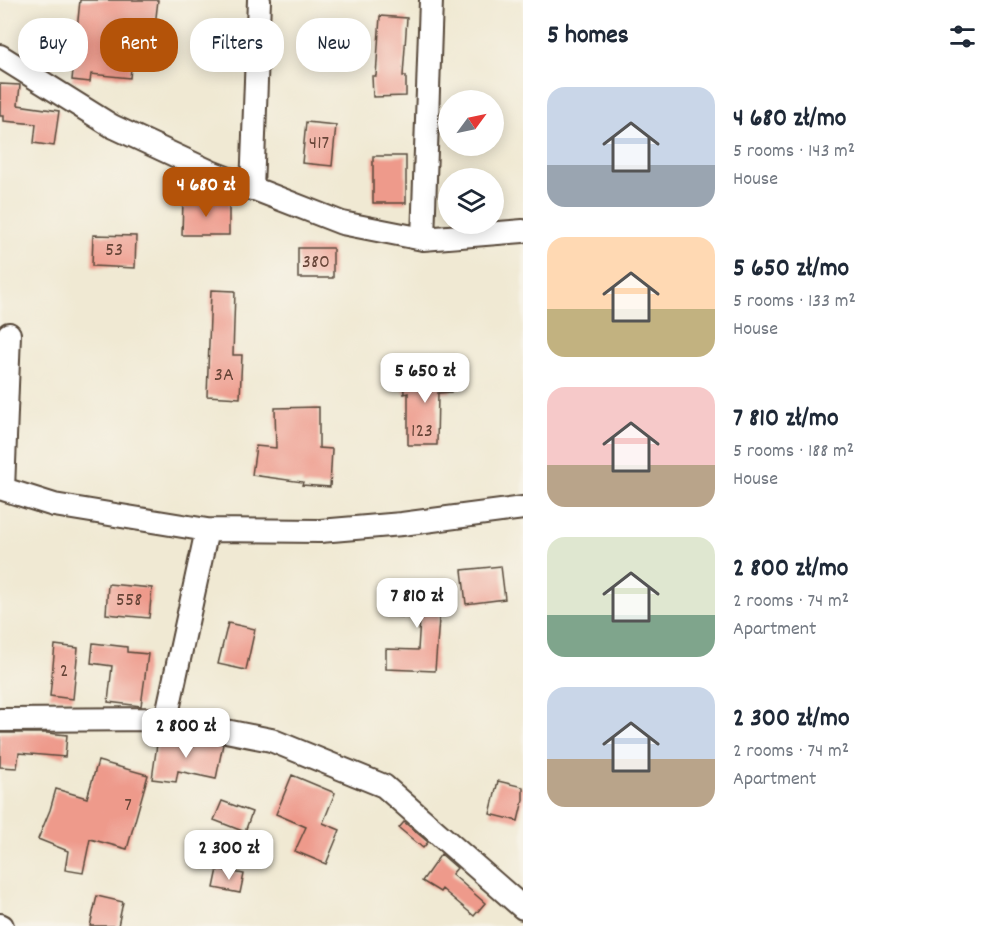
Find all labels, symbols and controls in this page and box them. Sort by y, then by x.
chip: Buy [18,18,88,72]
chip: Rent [100,18,178,72]
chip: Filters [190,18,284,72]
chip: New [296,18,371,72]
text: 5 homes [547,18,629,55]
icon: filters [946,20,979,53]
north arrow [438,90,504,156]
map controls [438,90,504,234]
text: 4 680 zł/mo [733,101,846,138]
icon: home [595,111,667,183]
house number: 417 [309,130,329,158]
text: 5 rooms · 143 m² [733,138,855,166]
text: House [733,166,778,194]
pin: 4 680 zł [144,167,268,218]
button: layers [438,168,504,234]
text: 4 680 zł [177,172,235,200]
house number: 53 [105,237,123,265]
house number: 380 [302,249,330,277]
text: 5 650 zł/mo [733,251,849,288]
icon: home [595,261,667,333]
text: 5 rooms · 133 m² [733,288,856,316]
text: House [733,316,778,344]
pin: 5 650 zł [363,353,487,404]
text: 5 650 zł [394,358,456,386]
house number: 3A [214,362,234,390]
text: 7 810 zł/mo [733,401,838,438]
icon: home [595,411,667,483]
house number: 123 [411,418,433,446]
text: 5 rooms · 188 m² [733,438,854,466]
text: House [733,466,778,494]
text: 2 800 zł/mo [733,551,848,588]
icon: home [595,561,667,633]
pin: 7 810 zł [355,578,479,629]
text: 7 810 zł [391,583,443,611]
house number: 558 [116,587,142,615]
text: 2 rooms · 74 m² [733,588,849,616]
text: Apartment [733,616,816,644]
house number: 2 [60,658,68,686]
text: 2 300 zł/mo [733,701,849,738]
pin: 2 800 zł [124,708,248,759]
icon: home [595,711,667,783]
text: 2 800 zł [156,713,216,741]
text: 2 rooms · 74 m² [733,738,849,766]
text: Apartment [733,766,816,794]
house number: 7 [124,792,132,820]
pin: 2 300 zł [167,830,291,881]
text: 2 300 zł [198,835,260,863]

